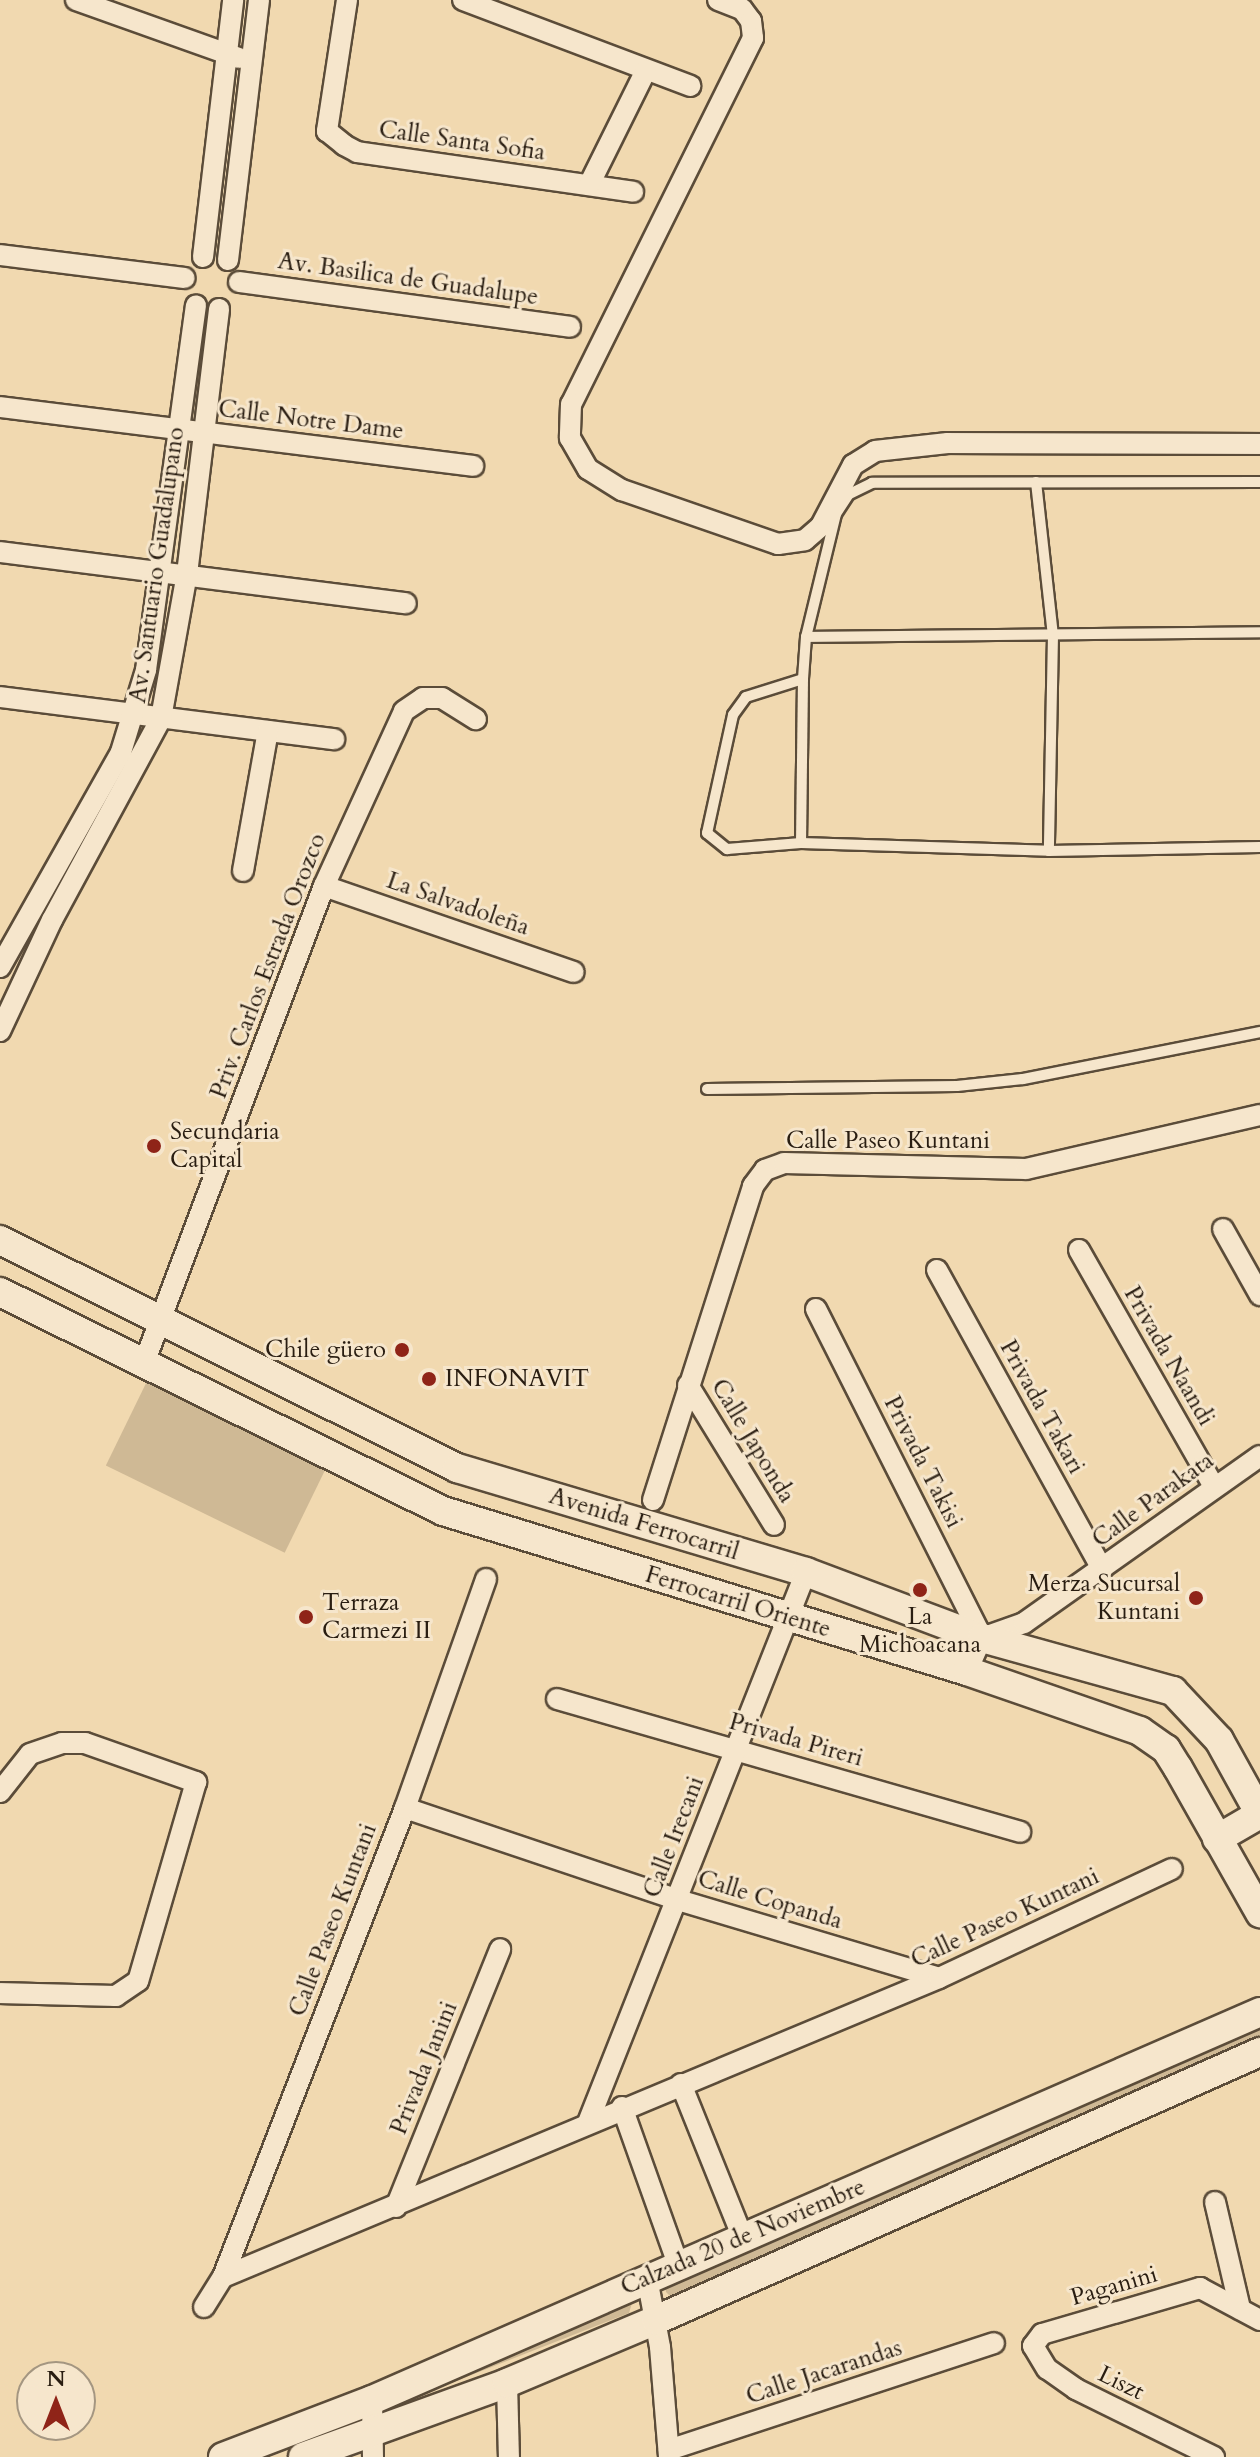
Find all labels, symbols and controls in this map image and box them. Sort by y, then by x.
street label: Calle Santa Sofia [377,115,547,167]
street label: Av. Basilica de Guadalupe [276,246,540,312]
street label: Calle Notre Dame [217,394,405,446]
street label: Av. Santuario Guadalupano [123,425,191,705]
street label: Priv. Carlos Estrada Orozco [204,829,332,1103]
street label: La Salvadoleña [383,866,533,942]
place label: Secundaria Capital [170,1118,280,1174]
street label: Calle Paseo Kuntani [786,1127,990,1155]
marker: Secundaria Capital [145,1137,163,1155]
street label: Privada Naandi [1117,1281,1221,1431]
street label: Privada Takari [993,1335,1091,1479]
place label: Chile güero [265,1336,386,1364]
marker: Chile güero [393,1341,411,1359]
place label: INFONAVIT [445,1365,589,1393]
marker: INFONAVIT [420,1370,438,1388]
street label: Calle Japonda [705,1374,801,1508]
street label: Privada Takisi [877,1391,969,1533]
street label: Calle Parakata [1087,1446,1219,1554]
street label: Avenida Ferrocarril [546,1481,742,1567]
street label: Ferrocarril Oriente [642,1560,834,1644]
place label: Merza Sucursal Kuntani [1028,1570,1180,1626]
marker: La Michoacana [911,1581,929,1599]
place label: Terraza Carmezi II [322,1589,431,1645]
marker: Merza Sucursal Kuntani [1187,1589,1205,1607]
place label: La Michoacana [859,1603,981,1659]
marker: Terraza Carmezi II [297,1608,315,1626]
street label: Privada Pireri [726,1707,866,1773]
street label: Calle Irecani [638,1772,710,1902]
street label: Calle Paseo Kuntani [283,1820,383,2020]
street label: Calle Paseo Kuntani [906,1862,1104,1974]
street label: Calle Copanda [694,1864,846,1936]
street label: Privada Janini [384,1997,464,2139]
street label: Calzada 20 de Noviembre [616,2172,870,2302]
street label: Paganini [1067,2260,1161,2312]
street label: Calle Jacarandas [743,2333,905,2411]
street label: Liszt [1093,2360,1149,2406]
north arrow [16,2361,96,2441]
text: N [46,2364,66,2394]

